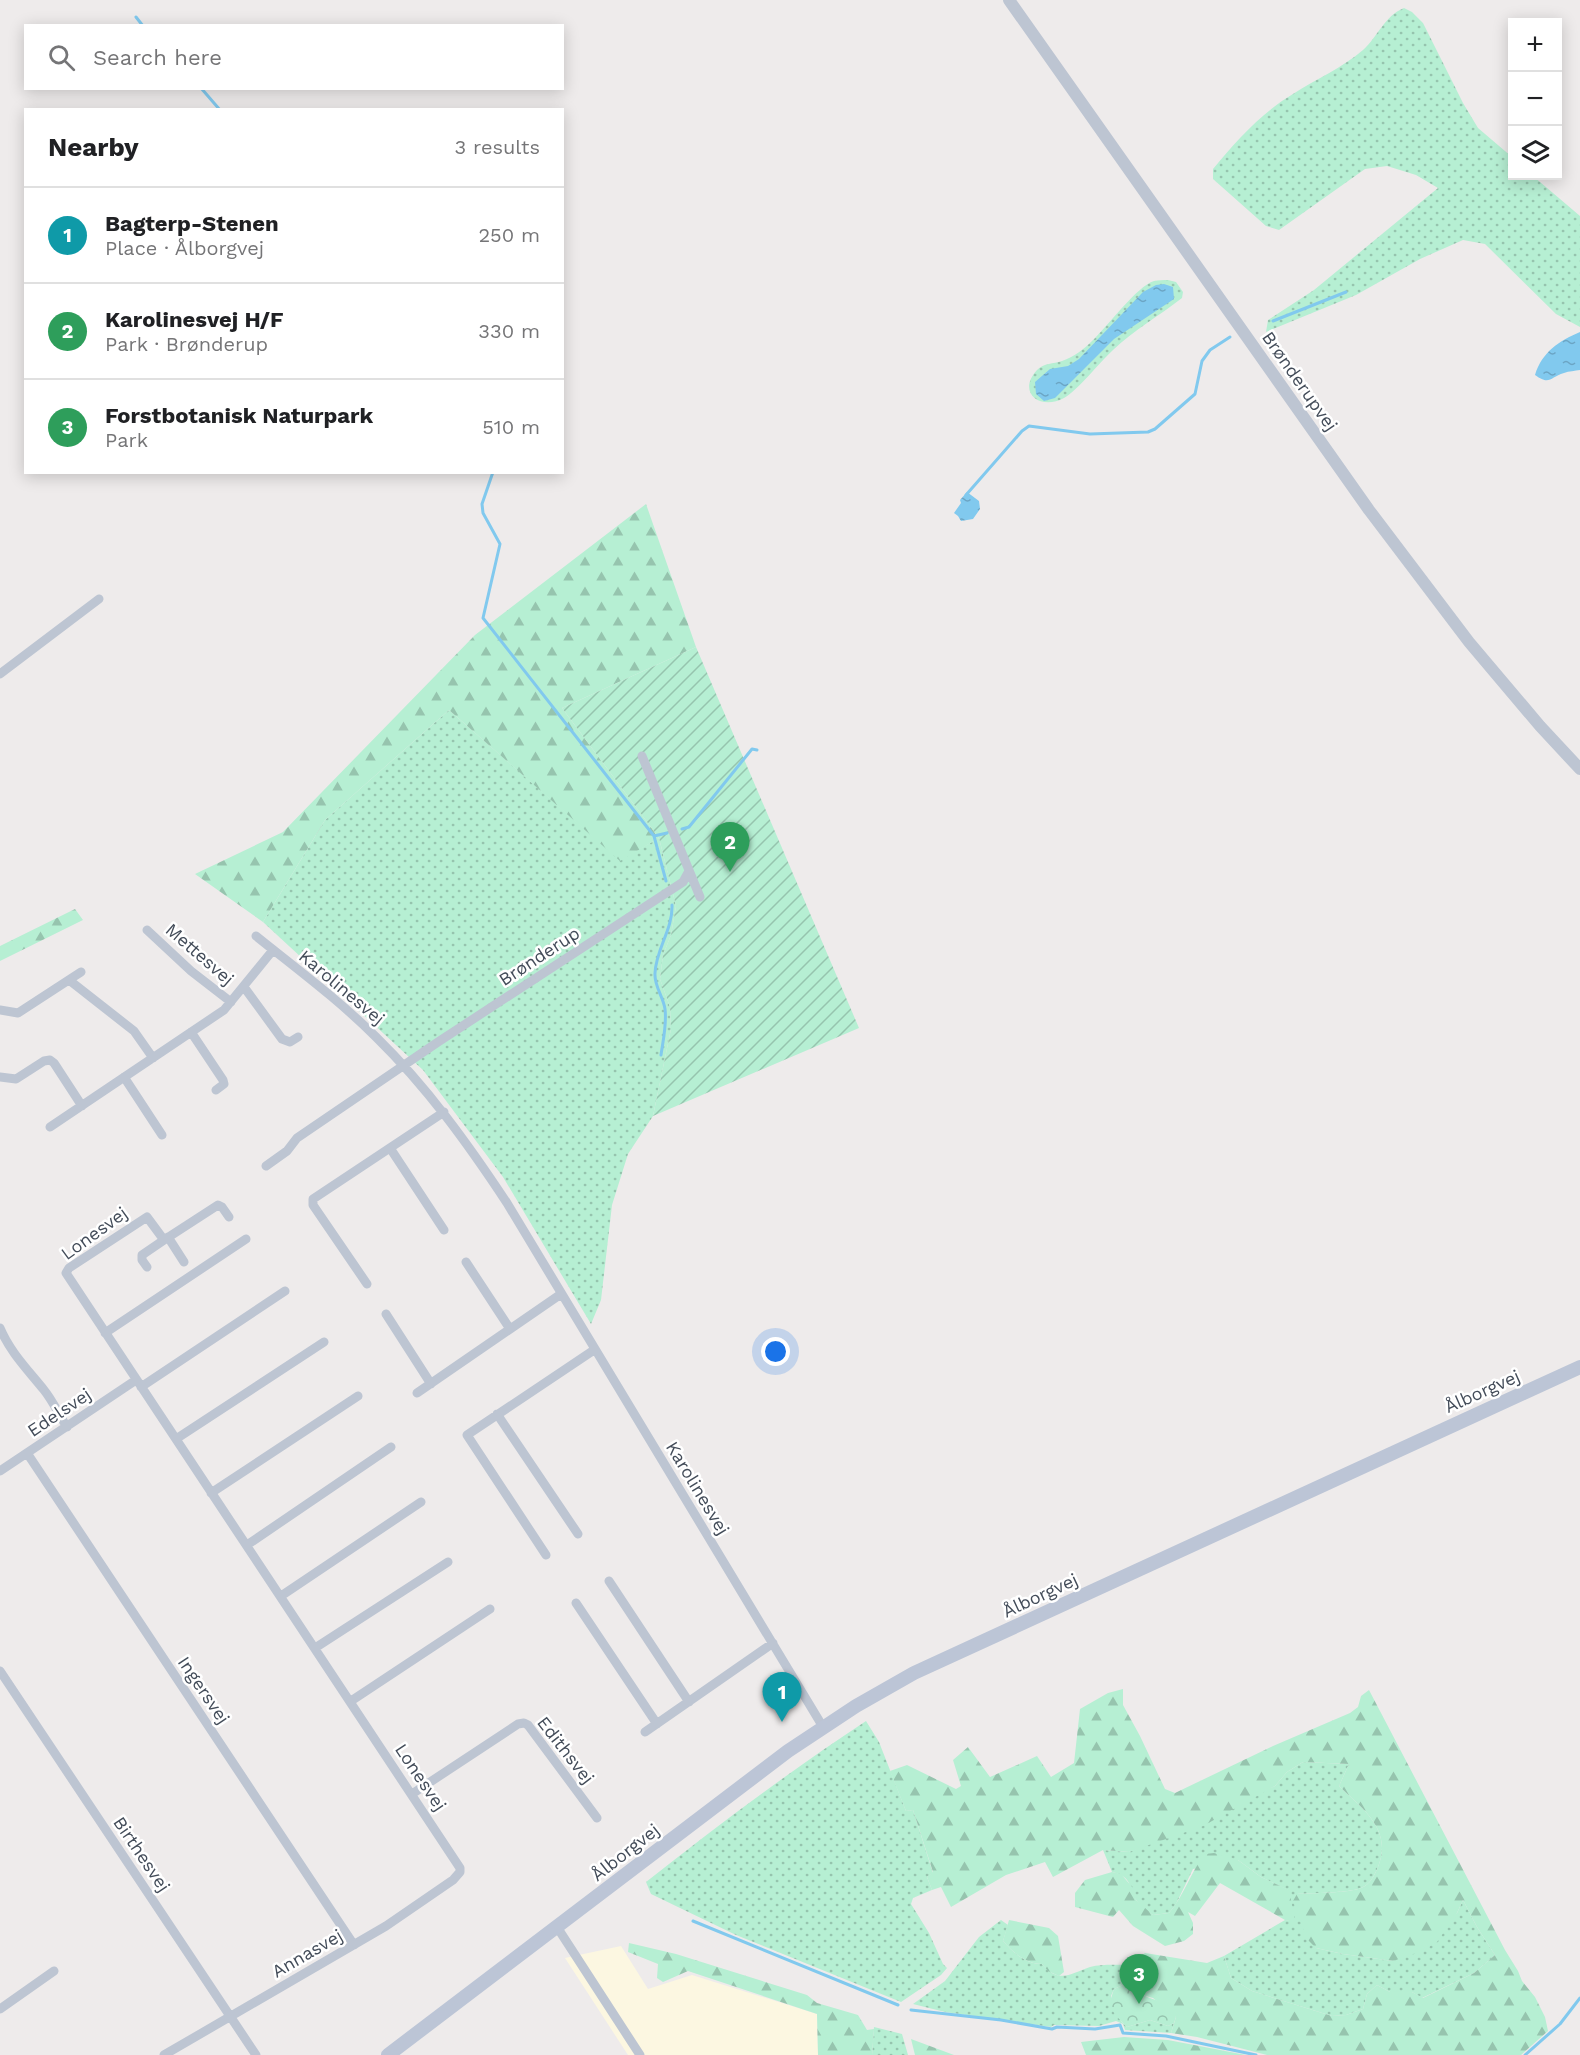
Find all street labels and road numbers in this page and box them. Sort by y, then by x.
street label: Brønderupvej [1258,327,1342,435]
street label: Mettesvej [162,919,238,989]
street label: Brønderup [495,922,583,990]
street label: Karolinesvej [295,945,389,1029]
street label: Lonesvej [57,1202,131,1264]
street label: Ålborgvej [1441,1365,1523,1417]
street label: Edelsvej [23,1383,95,1441]
street label: Karolinesvej [662,1437,734,1539]
street label: Ålborgvej [999,1568,1081,1622]
street label: Ingersvej [174,1652,234,1728]
street label: Edithsvej [533,1712,599,1788]
street label: Lonesvej [391,1739,451,1815]
street label: Birthesvej [109,1812,175,1896]
street label: Ålborgvej [587,1819,663,1885]
street label: Annasvej [268,1924,346,1982]

